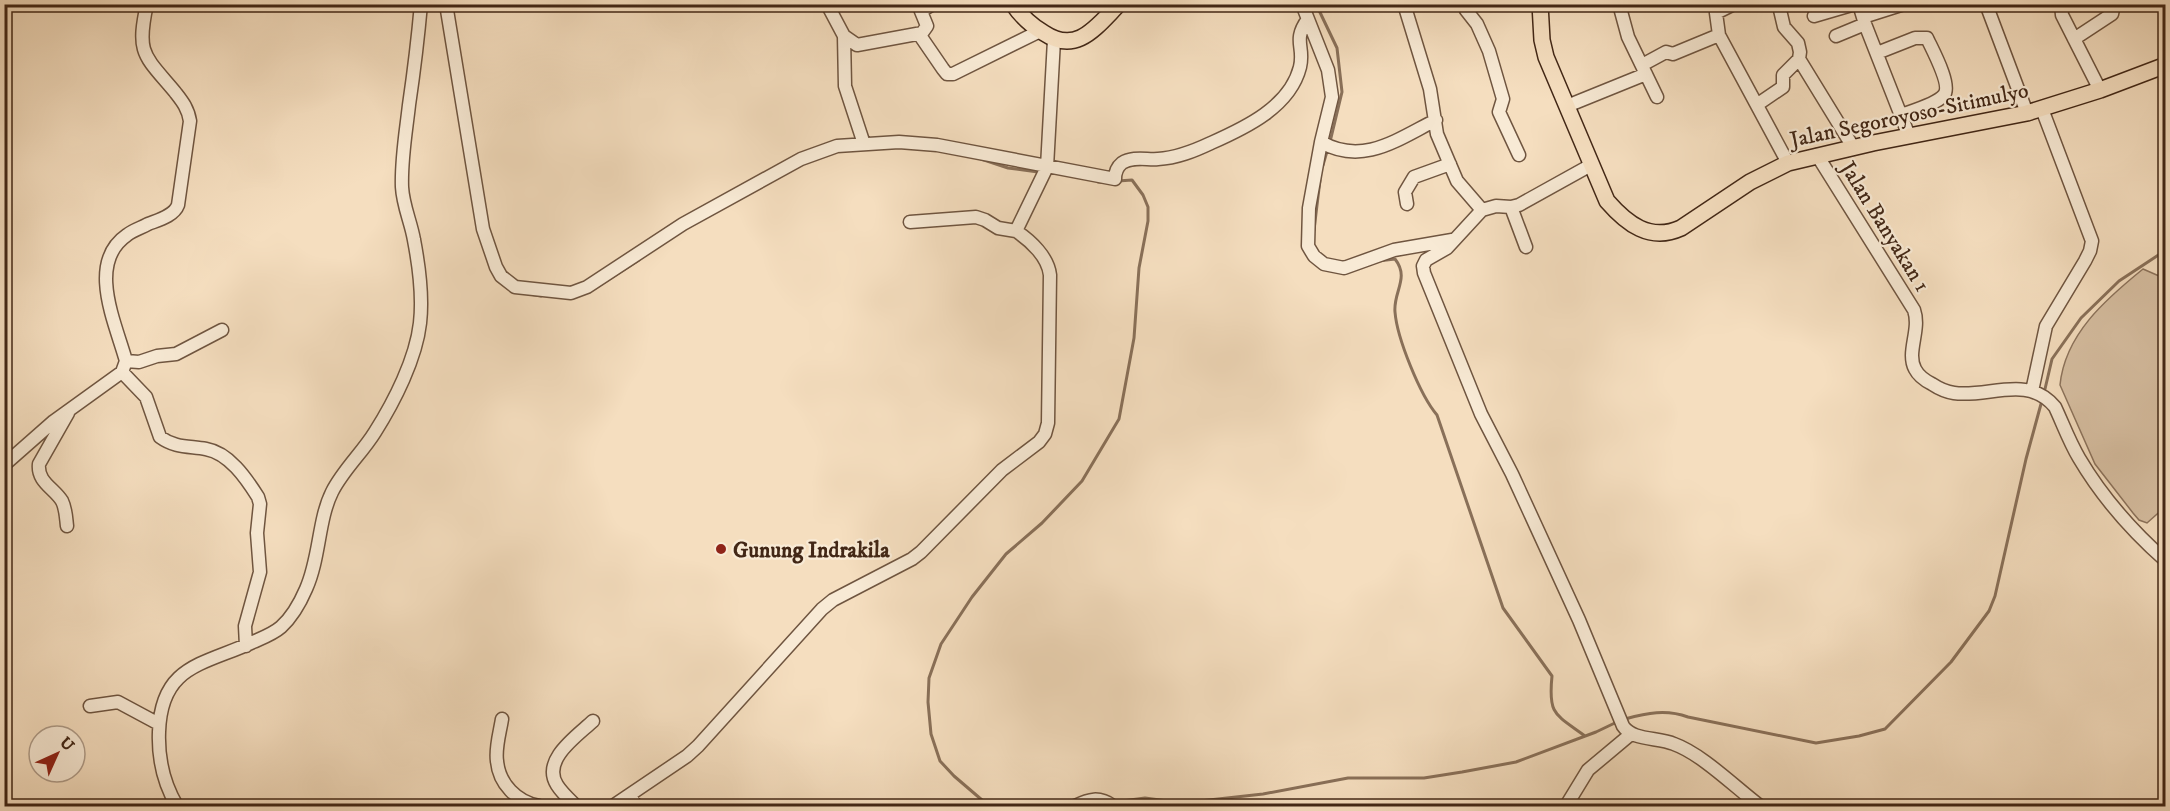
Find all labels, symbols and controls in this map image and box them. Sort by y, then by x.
street label: Jalan Segoroyoso-Sitimulyo [1786,77,2031,154]
street label: Jalan Banyakan 1 [1833,155,1936,297]
place label: Gunung Indrakila [733,537,890,564]
marker: Gunung Indrakila [714,542,728,556]
north arrow [27,724,87,784]
text: U [55,733,79,756]

